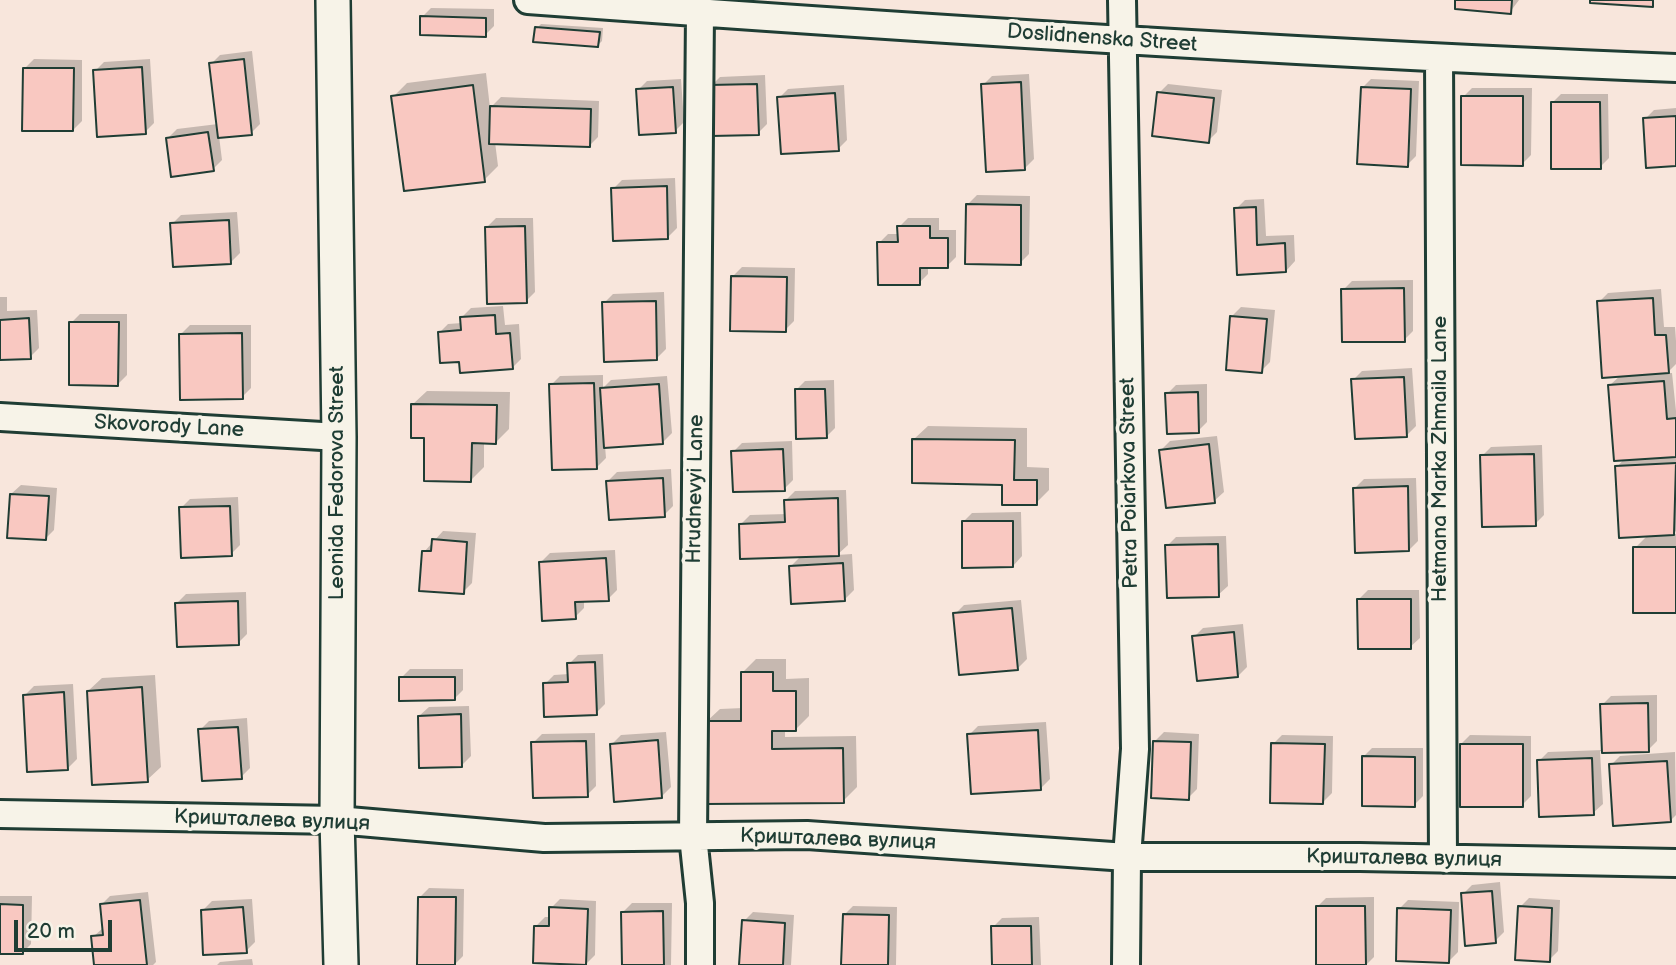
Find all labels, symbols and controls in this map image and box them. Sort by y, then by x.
street label: Doslidnenska Street [1006,20,1198,58]
street label: Hetmana Marka Zhmaila Lane [1428,316,1454,602]
street label: Leonida Fedorova Street [325,366,351,600]
street label: Petra Poiarkova Street [1116,377,1144,589]
street label: Skovorody Lane [93,410,245,444]
street label: Hrudnevyi Lane [682,414,710,564]
street label: Кришталева вулиця [174,805,370,837]
street label: Кришталева вулиця [740,824,936,856]
street label: Кришталева вулиця [1306,845,1502,873]
scale bar [18,906,116,950]
text: 20 m [27,919,75,944]

